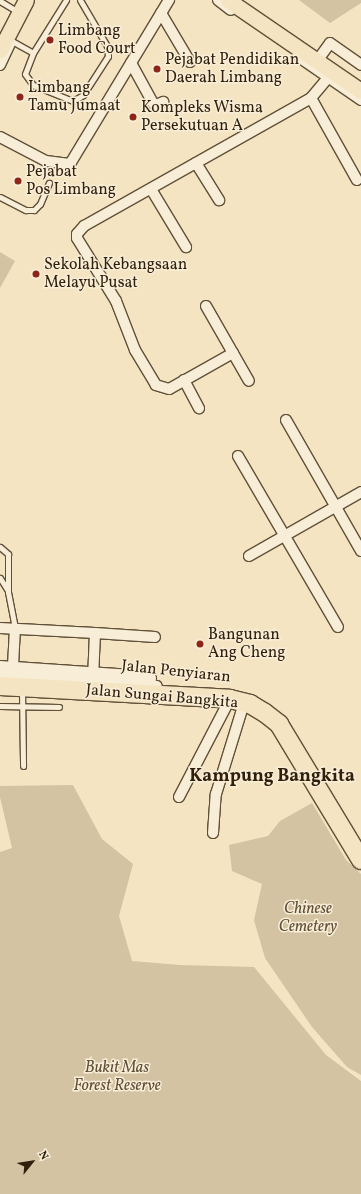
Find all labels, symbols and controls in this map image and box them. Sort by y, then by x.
place label: Limbang Food Court [58,21,136,59]
marker: Limbang Food Court [45,35,55,45]
place label: Pejabat Pendidikan Daerah Limbang [165,50,299,88]
marker: Pejabat Pendidikan Daerah Limbang [152,64,162,74]
place label: Limbang Tamu Jumaat [28,78,121,116]
marker: Limbang Tamu Jumaat [15,92,25,102]
place label: Kompleks Wisma Persekutuan A [141,98,263,136]
marker: Kompleks Wisma Persekutuan A [128,112,138,122]
place label: Pejabat Pos Limbang [26,162,116,200]
marker: Pejabat Pos Limbang [13,176,23,186]
place label: Sekolah Kebangsaan Melayu Pusat [44,255,187,293]
marker: Sekolah Kebangsaan Melayu Pusat [31,269,41,279]
place label: Bangunan Ang Cheng [208,625,285,663]
marker: Bangunan Ang Cheng [195,639,205,649]
street label: Jalan Penyiaran [120,657,232,687]
street label: Jalan Sungai Bangkita [85,681,239,713]
district label: Kampung Bangkita [189,766,355,788]
park label: Chinese Cemetery [279,899,337,937]
park label: Bukit Mas Forest Reserve [73,1058,161,1096]
north arrow [12,1142,52,1182]
text: N [34,1149,51,1163]

